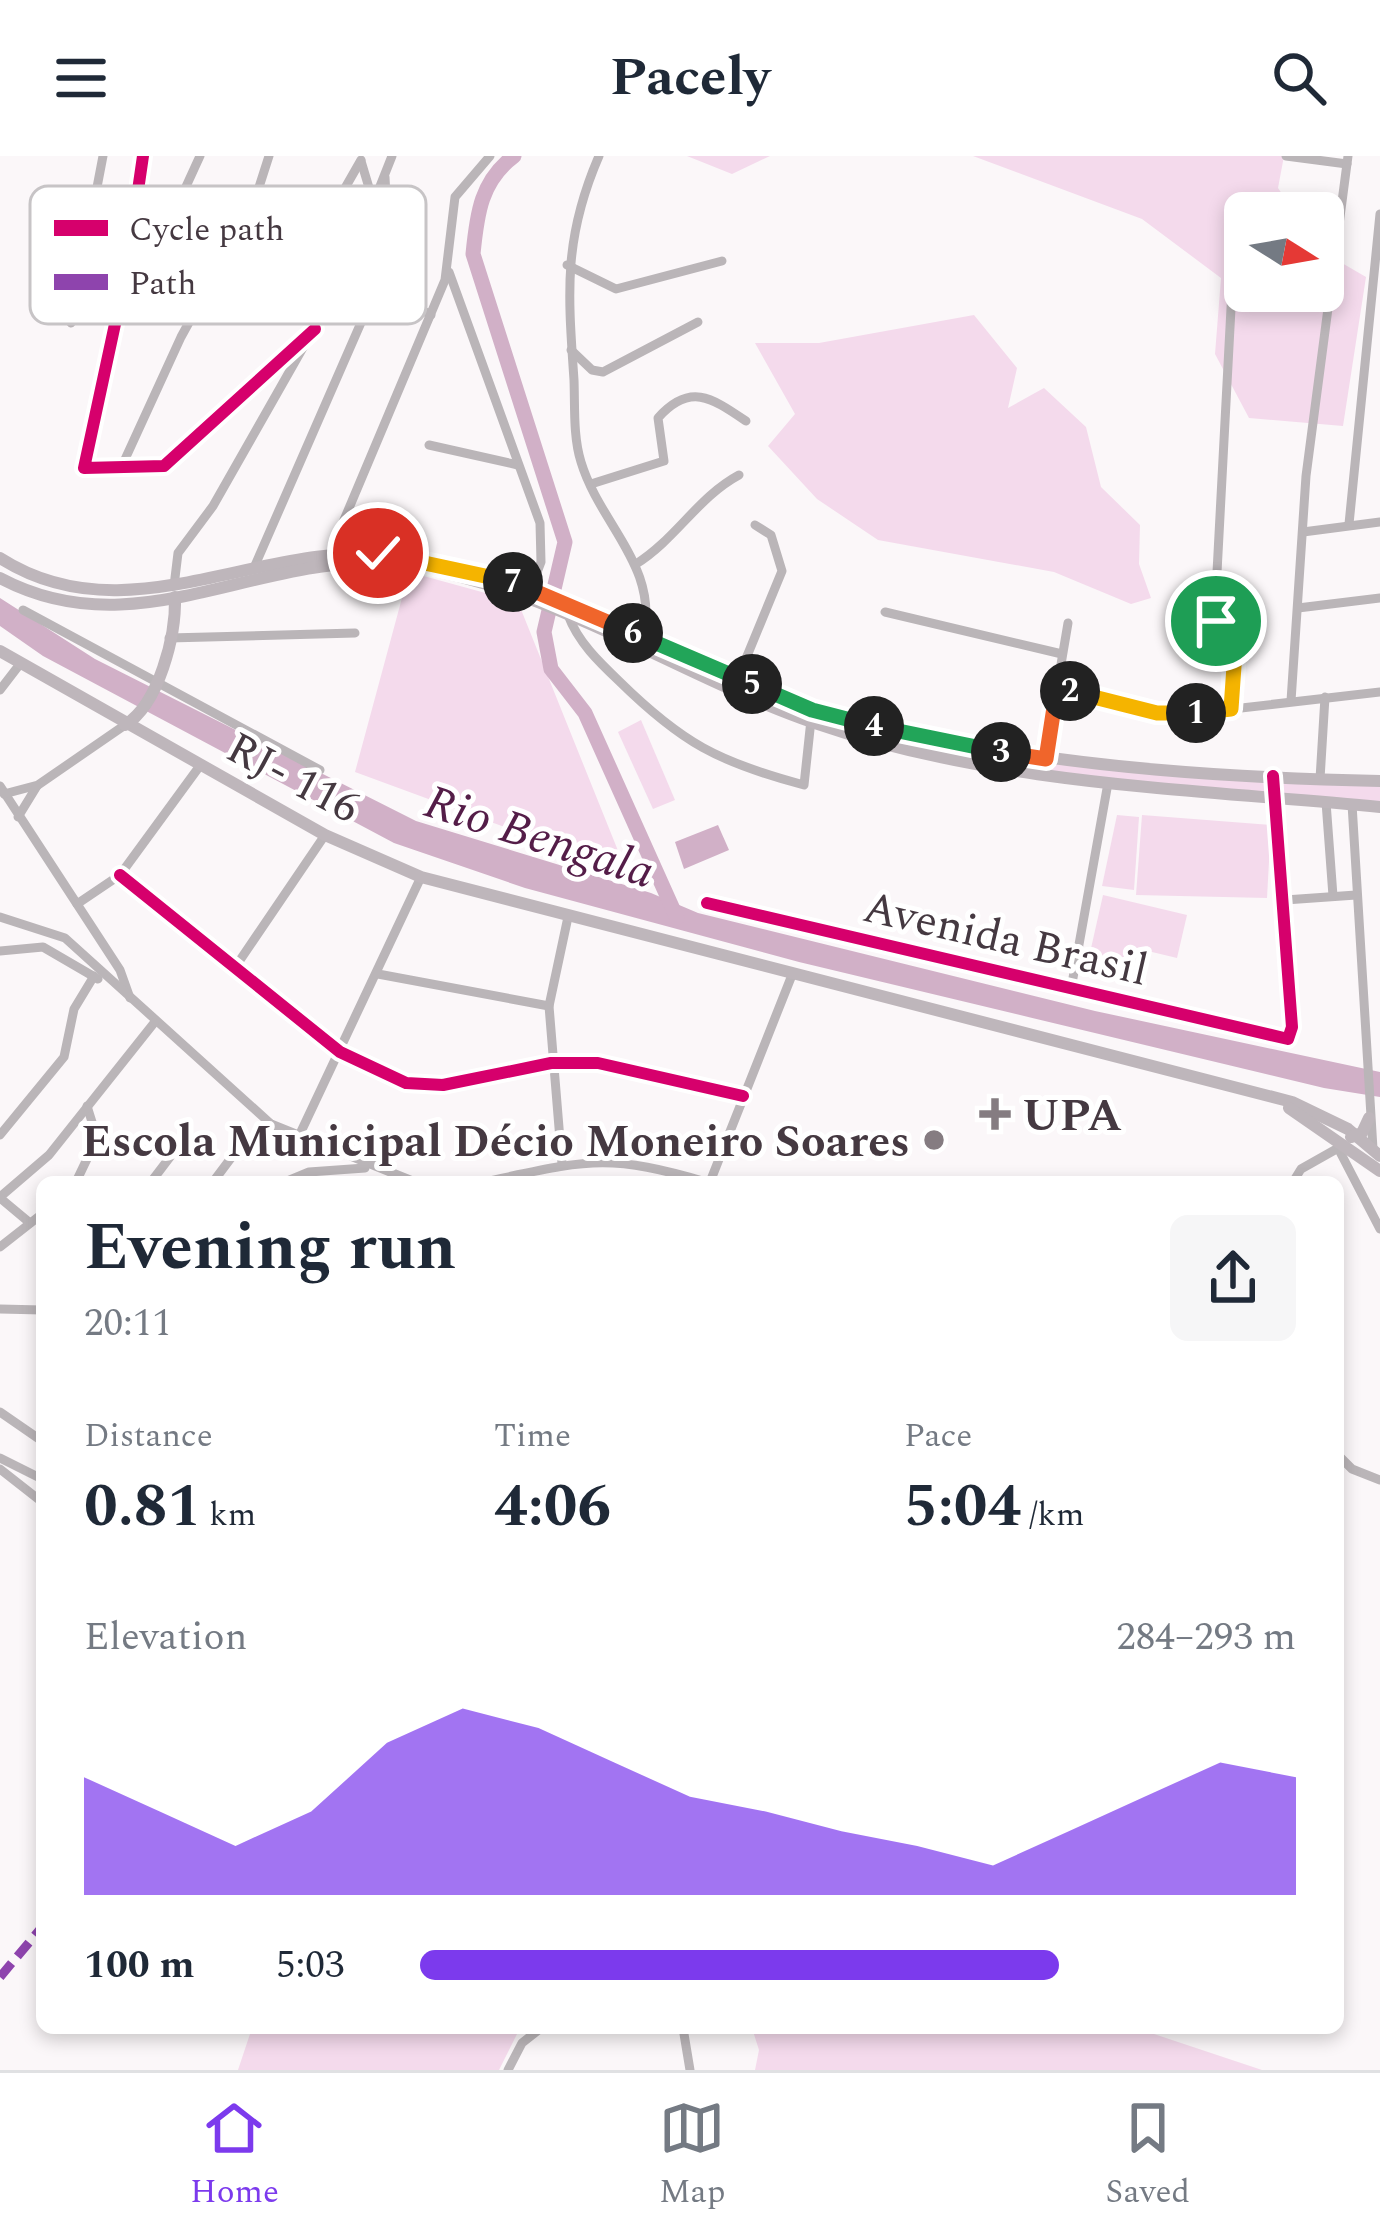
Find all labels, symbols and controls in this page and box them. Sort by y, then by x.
text: Pacely [610,37,770,119]
icon: menu [48,45,114,111]
icon: search [1266,45,1332,111]
legend [30,186,426,324]
north arrow [1224,192,1344,312]
map controls [1224,192,1344,312]
text: Cycle path [129,205,284,255]
text: Path [129,259,196,309]
pin [327,502,429,604]
icon: check [345,520,411,586]
pin: 7 [483,552,543,612]
text: 7 [504,557,522,607]
pin [1165,570,1267,672]
icon: arrive [1183,588,1249,654]
pin: 6 [603,603,663,663]
text: 6 [624,608,642,658]
pin: 5 [722,654,782,714]
text: 5 [743,659,761,709]
pin: 2 [1040,661,1100,721]
text: 2 [1061,666,1079,716]
pin: 1 [1166,683,1226,743]
text: 1 [1187,688,1205,738]
pin: 4 [844,696,904,756]
text: 4 [865,701,883,751]
street label: RJ- 116 [214,714,372,842]
pin: 3 [971,722,1031,782]
text: 3 [992,727,1010,777]
water label: Rio Bengala [415,766,664,909]
street label: Avenida Brasil [856,873,1155,1006]
place label: UPA [1022,1082,1122,1151]
marker: UPA [979,1098,1011,1130]
place label: Escola Municipal Décio Moneiro Soares [81,1108,910,1177]
marker: Escola Municipal Décio Moneiro Soares [921,1127,947,1153]
text: Evening run [84,1198,456,1299]
button: share [1170,1215,1296,1341]
text: 20:11 [84,1294,172,1353]
text: Distance [84,1411,213,1461]
text: Time [494,1411,571,1461]
text: Pace [904,1411,972,1461]
text: 0.81 [84,1461,201,1553]
text: 4:06 [494,1461,611,1553]
text: 5:04 [904,1461,1021,1553]
text: km [201,1490,256,1540]
text: /km [1021,1490,1084,1540]
text: Elevation [84,1608,247,1667]
text: 284–293 m [1116,1608,1296,1667]
text: 100 m [84,1936,195,1995]
text: 5:03 [276,1936,344,1995]
tab: Home [190,2095,279,2217]
tab: Map [659,2095,725,2217]
tab: Saved [1105,2095,1190,2217]

